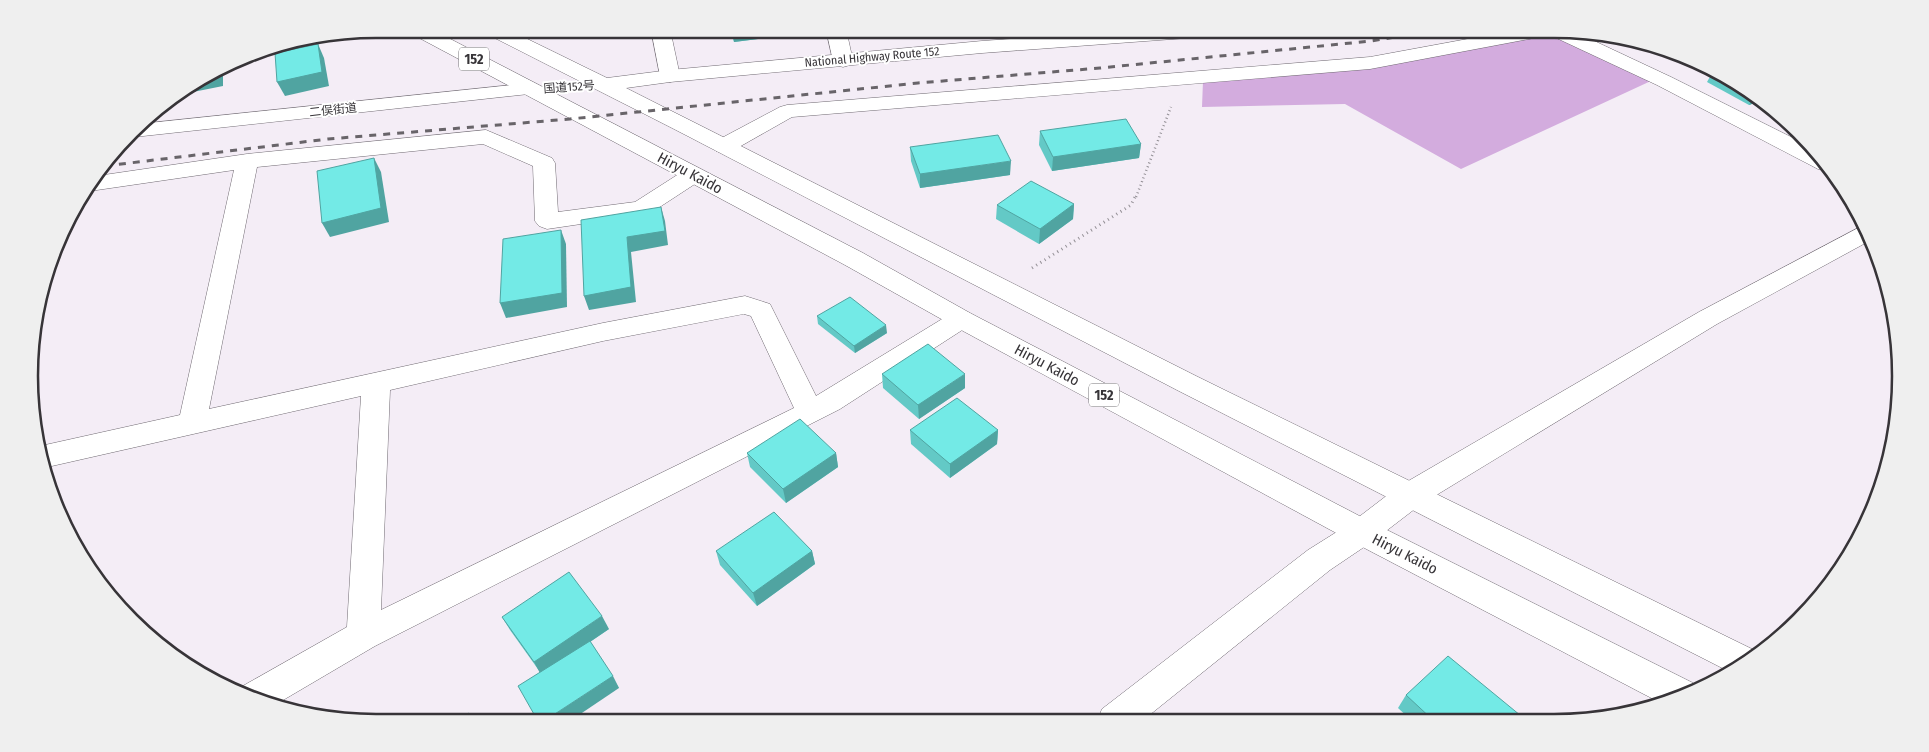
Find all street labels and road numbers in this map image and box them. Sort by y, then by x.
street label: National Highway Route 152 [804,44,940,70]
road number: 152 [459,48,489,70]
street label: 国道152号 [543,78,595,96]
street label: 二俣街道 [308,101,358,119]
street label: Hiryu Kaido [654,148,726,198]
street label: Hiryu Kaido [1011,340,1083,390]
road number: 152 [1089,384,1119,406]
street label: Hiryu Kaido [1369,530,1441,578]

